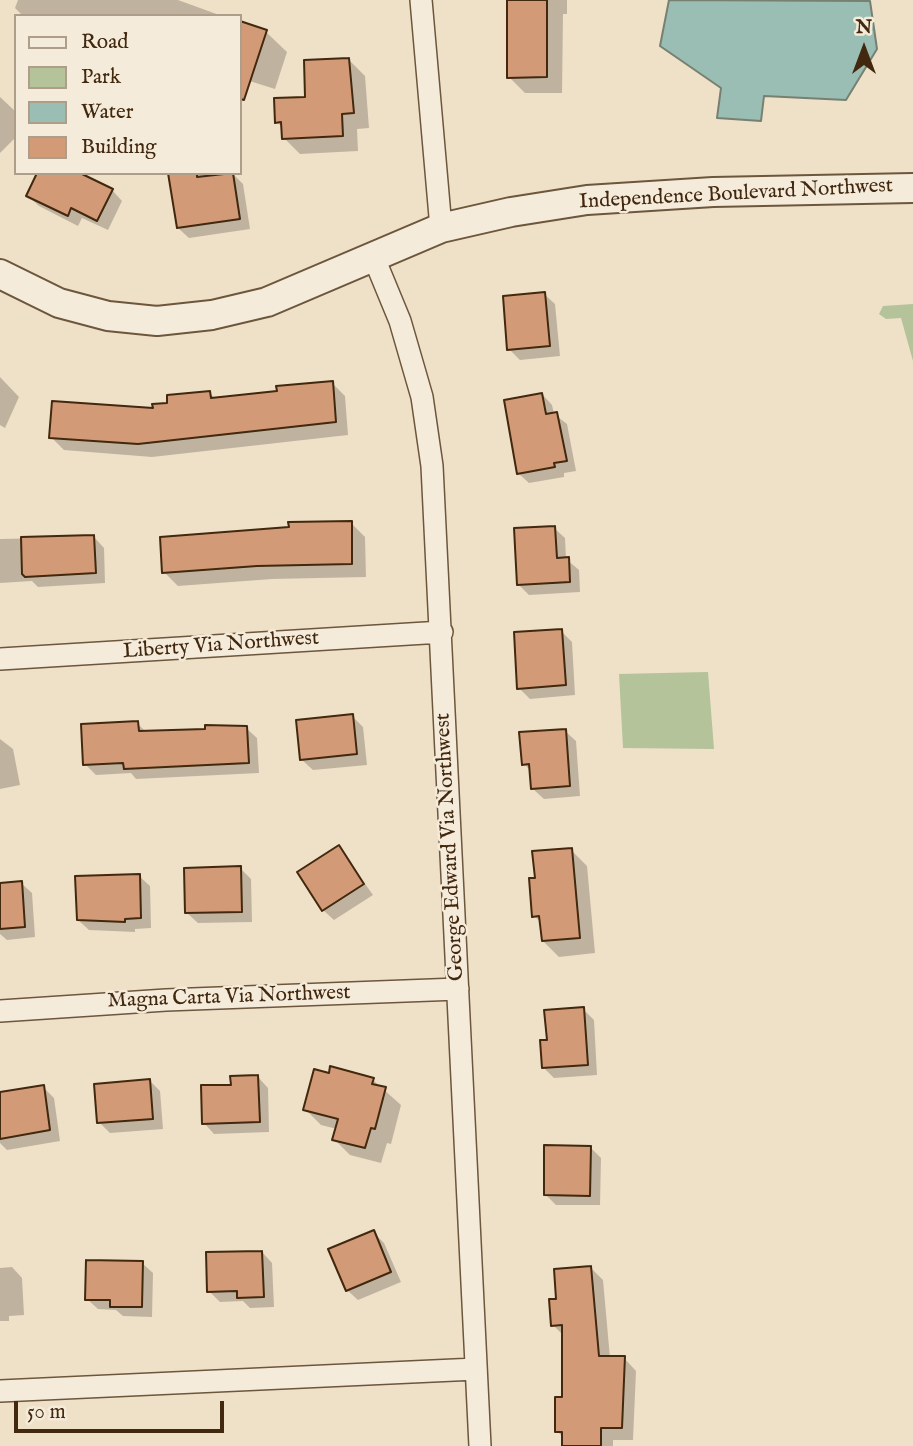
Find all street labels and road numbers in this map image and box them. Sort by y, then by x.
street label: Independence Boulevard Northwest [578,174,894,216]
street label: Liberty Via Northwest [122,627,320,665]
street label: George Edward Via Northwest [431,712,471,982]
street label: Magna Carta Via Northwest [107,981,351,1015]

